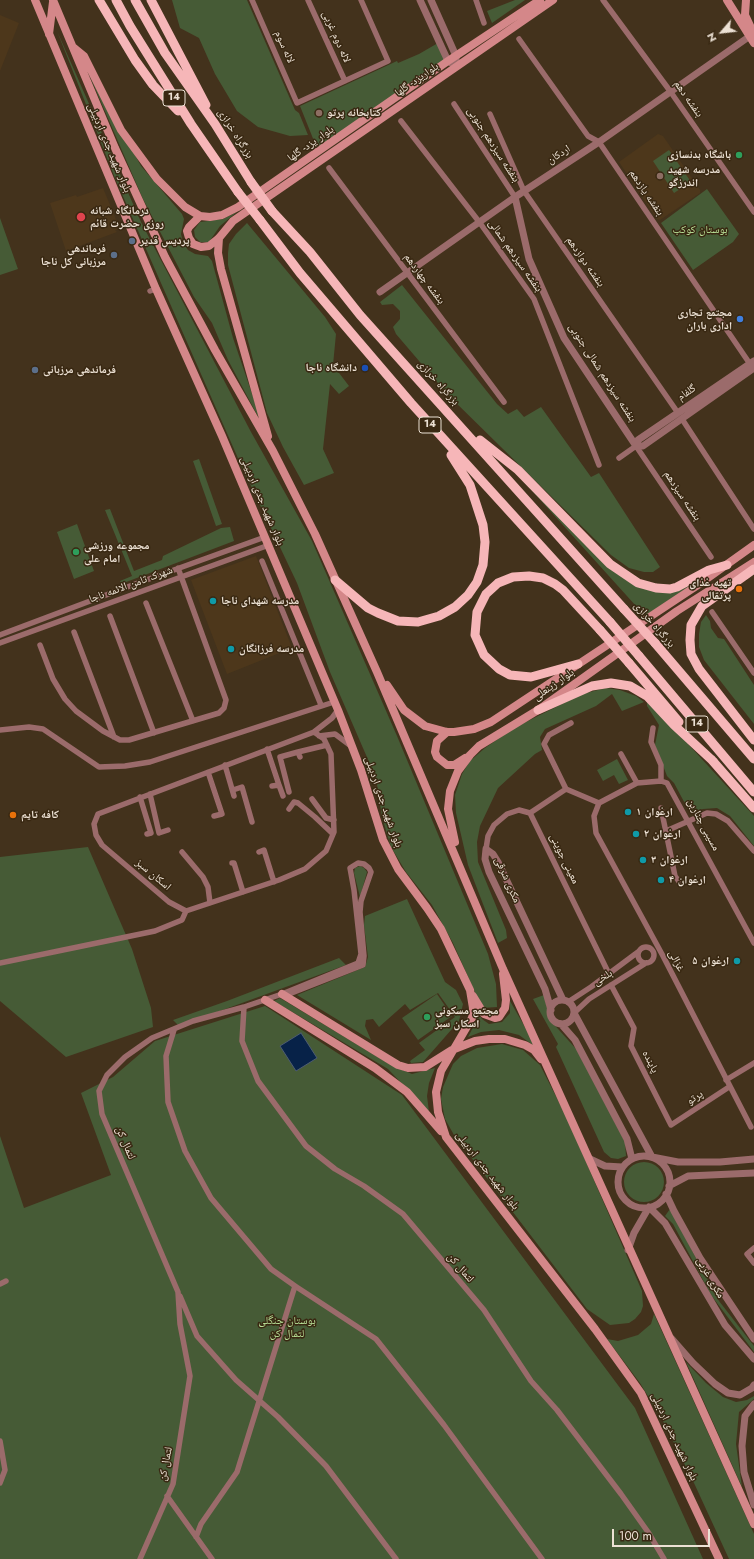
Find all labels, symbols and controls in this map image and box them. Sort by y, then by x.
street label: لاله دوم غربی [319,9,353,65]
north arrow [702,12,742,52]
street label: لاله سوم [271,29,297,65]
text: N [702,30,721,45]
street label: بلواریزد- گلها [393,60,441,100]
street label: بنفشه دهم [671,78,705,120]
road number: 14 [163,90,185,106]
street label: بلوار شهید جدی اردبیلی [84,101,134,195]
street label: بنفشه سیزدهم جنوبی [464,105,522,185]
place label: كتابخانه پرتو [327,106,381,120]
street label: بزرگراه خرازی [214,107,256,161]
marker: كتابخانه پرتو [314,108,324,118]
street label: بلوار یزد- گلها [285,123,337,165]
street label: اردکان [545,143,573,167]
place label: باشگاه بدنسازی [667,148,731,162]
marker: باشگاه بدنسازی [734,150,744,160]
place label: مدرسه شهید اندرزگو [668,163,720,189]
street label: بنفشه یازدهم [626,167,666,219]
marker: مدرسه شهید اندرزگو [655,171,665,181]
place label: درمانگاه شبانه روزی حضرت قائم [90,204,164,230]
marker: درمانگاه شبانه روزی حضرت قائم [75,211,87,223]
street label: بنفشه سیزدهم شمالی [485,217,545,295]
park label: بوستان کوکب [672,223,728,237]
place label: پردیس قدیر [140,234,190,248]
street label: بنفشه دوازدهم [563,234,607,290]
marker: پردیس قدیر [127,236,137,246]
place label: فرماندهی مرزبانی کل ناجا [41,242,106,268]
marker: فرماندهی مرزبانی کل ناجا [109,250,119,260]
street label: بنفشه چهاردهم [401,251,447,307]
place label: مجتمع تجاری اداری باران [677,306,732,332]
marker: مجتمع تجاری اداری باران [735,314,745,324]
street label: بنفشه سیزدهم شمالی جنوبی [565,321,639,425]
street label: بزرگراه خرازی [414,358,462,408]
place label: دانشگاه ناجا [306,361,357,375]
place label: فرماندهی مرزبانی [43,363,116,377]
marker: دانشگاه ناجا [360,363,370,373]
marker: فرماندهی مرزبانی [30,365,40,375]
street label: گلفام [675,382,699,404]
road number: 14 [419,417,441,433]
street label: بلوار شهید جدی اردبیلی [237,454,287,548]
street label: بنفشه سیزدهم [660,468,704,524]
place label: مجموعه ورزشی امام علی [84,539,150,565]
marker: مجموعه ورزشی امام علی [71,547,81,557]
street label: شهرک ثامن الائمه ناجا [87,564,175,606]
place label: تهیه غذای پرتقالی [689,576,731,602]
marker: تهیه غذای پرتقالی [734,584,744,594]
place label: مدرسه شهدای ناجا [221,594,299,608]
marker: مدرسه شهدای ناجا [208,596,218,606]
street label: بزرگراه خرازی [631,599,677,651]
place label: مدرسه فرزانگان [239,642,304,656]
marker: مدرسه فرزانگان [226,644,236,654]
street label: بلوار زینعلی [531,666,577,704]
road number: 14 [686,716,708,732]
street label: بلوار شهید جدی اردبیلی [361,755,405,849]
street label: مسیبی چناربن [684,797,722,853]
place label: ارغوان ۱ [636,805,673,819]
marker: ارغوان ۱ [623,807,633,817]
place label: کافه تایم [21,808,59,822]
marker: کافه تایم [8,810,18,820]
place label: ارغوان ۲ [644,827,681,841]
marker: ارغوان ۲ [631,829,641,839]
street label: معینی جوینی [546,832,582,886]
place label: ارغوان ۳ [651,853,688,867]
street label: مکری شرقی [491,855,523,905]
marker: ارغوان ۳ [638,855,648,865]
street label: اسکان سبز [133,856,173,894]
place label: ارغوان ۴ [669,873,706,887]
marker: ارغوان ۴ [656,875,666,885]
street label: غزالی [665,948,687,974]
place label: ارغوان ۵ [692,954,729,968]
marker: ارغوان ۵ [732,956,742,966]
street label: بلخی [591,967,615,989]
place label: مجتمع مسکونی اسکان سبز [435,1004,498,1030]
marker: مجتمع مسکونی اسکان سبز [422,1012,432,1022]
street label: پاینده [639,1049,661,1075]
street label: پرتو [684,1088,706,1108]
street label: لتمال کن [112,1125,138,1161]
street label: بلوار شهید جدی اردبیلی [452,1129,522,1213]
street label: لتمال کن [444,1251,476,1285]
street label: مکری غربی [693,1255,727,1301]
park label: بوستان جنگلی لتمال کن [258,1314,316,1340]
street label: بلوار شهید جدی اردبیلی [648,1391,700,1483]
street label: لتمال کن [156,1446,176,1482]
scale bar [614,1521,712,1547]
text: 100 m [619,1527,652,1545]

